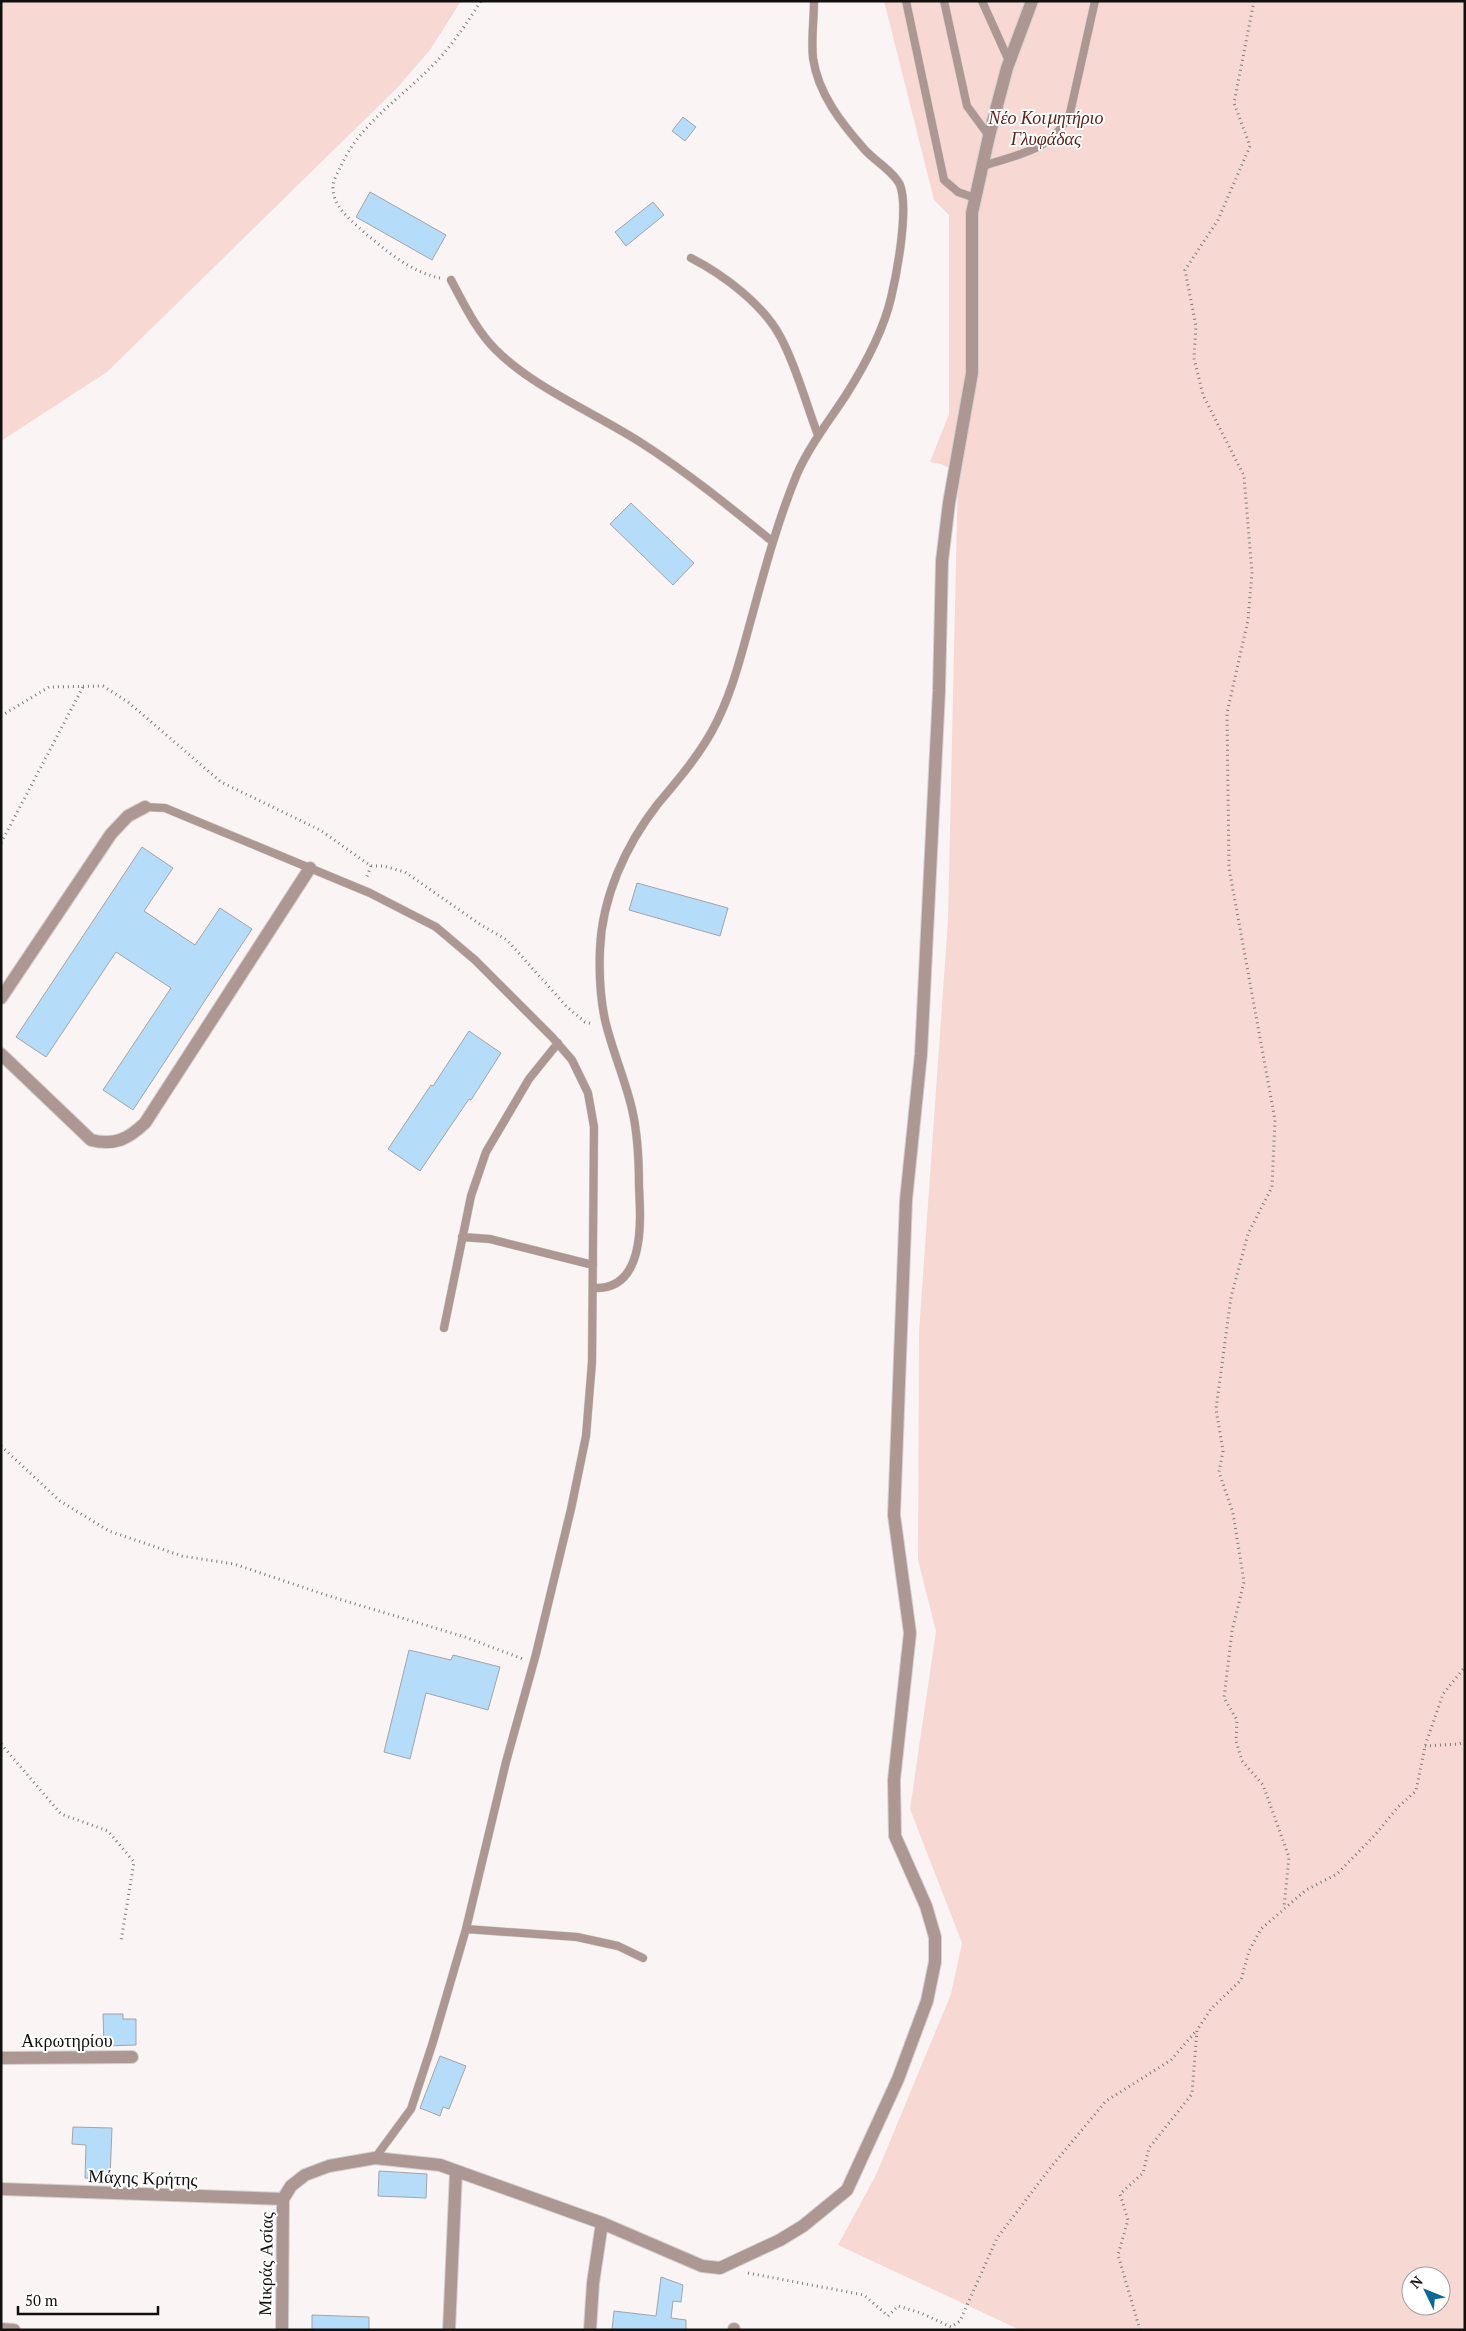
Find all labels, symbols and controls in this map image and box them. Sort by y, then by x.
park label: Νέο Κοιμητήριο Γλυφάδας [987,105,1104,150]
street label: Ακρωτηρίου [21,2028,113,2052]
street label: Μάχης Κρήτης [88,2163,198,2191]
street label: Μικράς Ασίας [252,2212,278,2316]
north arrow [1401,2266,1451,2316]
text: N [1406,2271,1427,2292]
scale bar [18,2284,158,2316]
text: 50 m [25,2290,58,2310]

